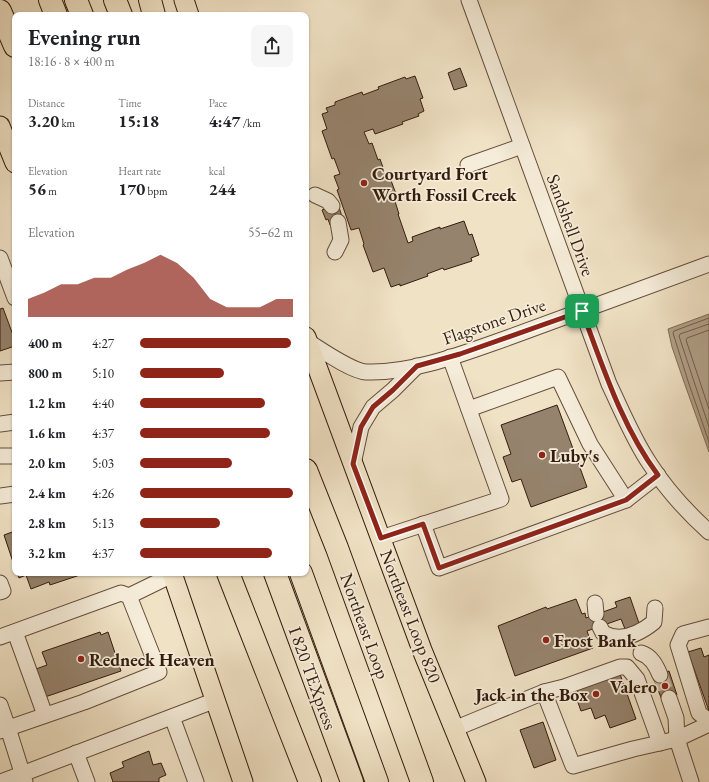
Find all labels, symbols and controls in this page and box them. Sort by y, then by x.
text: Evening run [28,23,141,52]
button: share [251,25,293,67]
text: 18:16 · 8 × 400 m [28,53,115,70]
text: Distance [28,96,65,110]
text: Time [118,96,141,110]
text: Pace [209,96,227,110]
text: 3.20 [28,110,59,132]
text: 15:18 [118,110,159,132]
text: 4:47 [209,110,240,132]
text: km [59,116,75,130]
text: /km [240,116,261,130]
place label: Courtyard Fort Worth Fossil Creek [372,162,518,206]
text: Elevation [28,164,68,178]
text: Heart rate [118,164,161,178]
text: kcal [209,164,225,178]
street label: Sandshell Drive [542,171,600,279]
text: 56 [28,178,46,200]
text: 170 [118,178,145,200]
text: 244 [209,178,236,200]
marker: Courtyard Fort Worth Fossil Creek [359,178,369,188]
text: m [46,184,57,198]
text: bpm [145,184,167,198]
text: Elevation [28,224,75,241]
text: 55–62 m [248,224,293,241]
street label: Flagstone Drive [439,293,549,349]
pin [565,294,599,328]
icon: arrive [571,300,593,322]
text: 400 m [28,335,62,352]
text: 4:27 [92,335,114,352]
text: 800 m [28,365,62,382]
text: 5:10 [92,365,114,382]
text: 1.2 km [28,395,66,412]
text: 4:40 [92,395,114,412]
text: 1.6 km [28,425,66,442]
text: 4:37 [92,425,114,442]
place label: Luby's [550,444,599,467]
marker: Luby's [537,450,547,460]
text: 2.0 km [28,455,66,472]
text: 5:03 [92,455,114,472]
text: 2.4 km [28,485,66,502]
text: 4:26 [92,485,114,502]
text: 2.8 km [28,515,66,532]
text: 5:13 [92,515,114,532]
text: 3.2 km [28,545,66,562]
text: 4:37 [92,545,114,562]
street label: Northeast Loop 820 [375,546,447,686]
street label: Northeast Loop [335,570,395,682]
street label: I 820 TEXpress [284,623,342,733]
place label: Frost Bank [554,629,638,652]
marker: Frost Bank [541,635,551,645]
place label: Redneck Heaven [89,648,215,671]
marker: Redneck Heaven [76,654,86,664]
place label: Valero [610,675,657,698]
marker: Valero [660,681,670,691]
place label: Jack in the Box [473,683,588,706]
marker: Jack in the Box [591,689,601,699]

